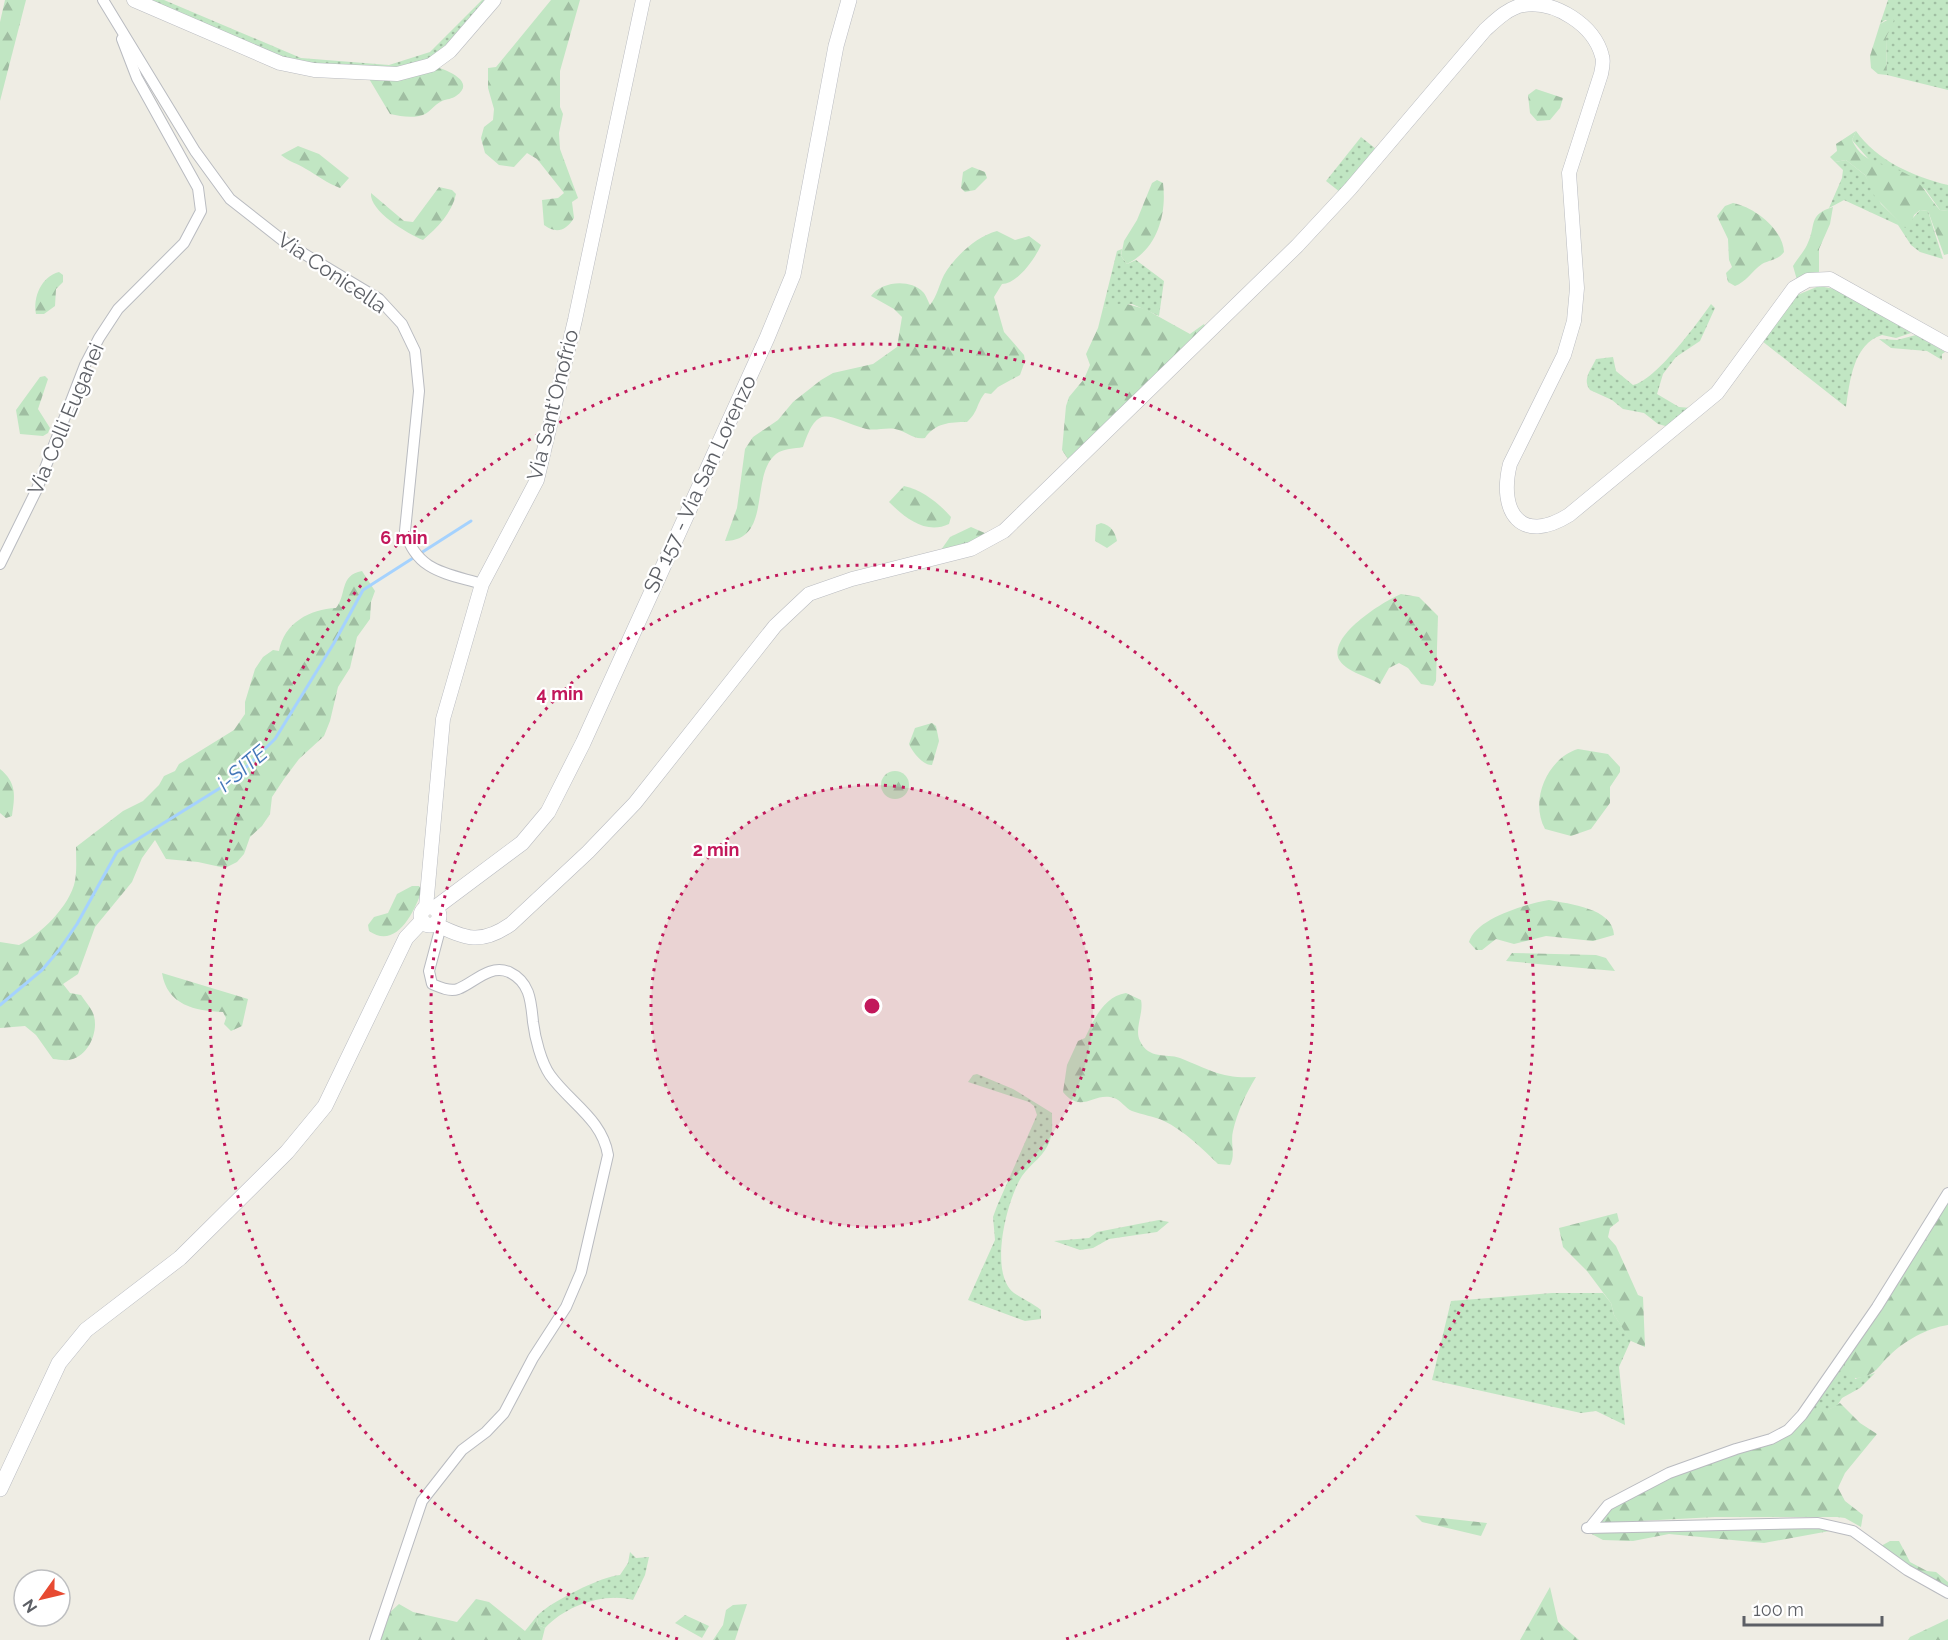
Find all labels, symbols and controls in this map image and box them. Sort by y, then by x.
street label: Via Conicella [273,227,391,318]
street label: Via Sant'Onofrio [522,327,583,483]
street label: Via Colli Euganei [22,339,109,498]
street label: SP 157 - Via San Lorenzo [638,371,761,597]
text: 6 min [380,527,428,548]
text: 4 min [537,683,583,704]
water label: i-SITE [212,739,273,796]
text: 2 min [693,839,739,860]
centre of rings [862,996,882,1016]
north arrow [12,1568,72,1628]
scale bar [1744,1589,1882,1627]
text: N [19,1596,41,1616]
text: 100 m [1753,1599,1804,1620]

